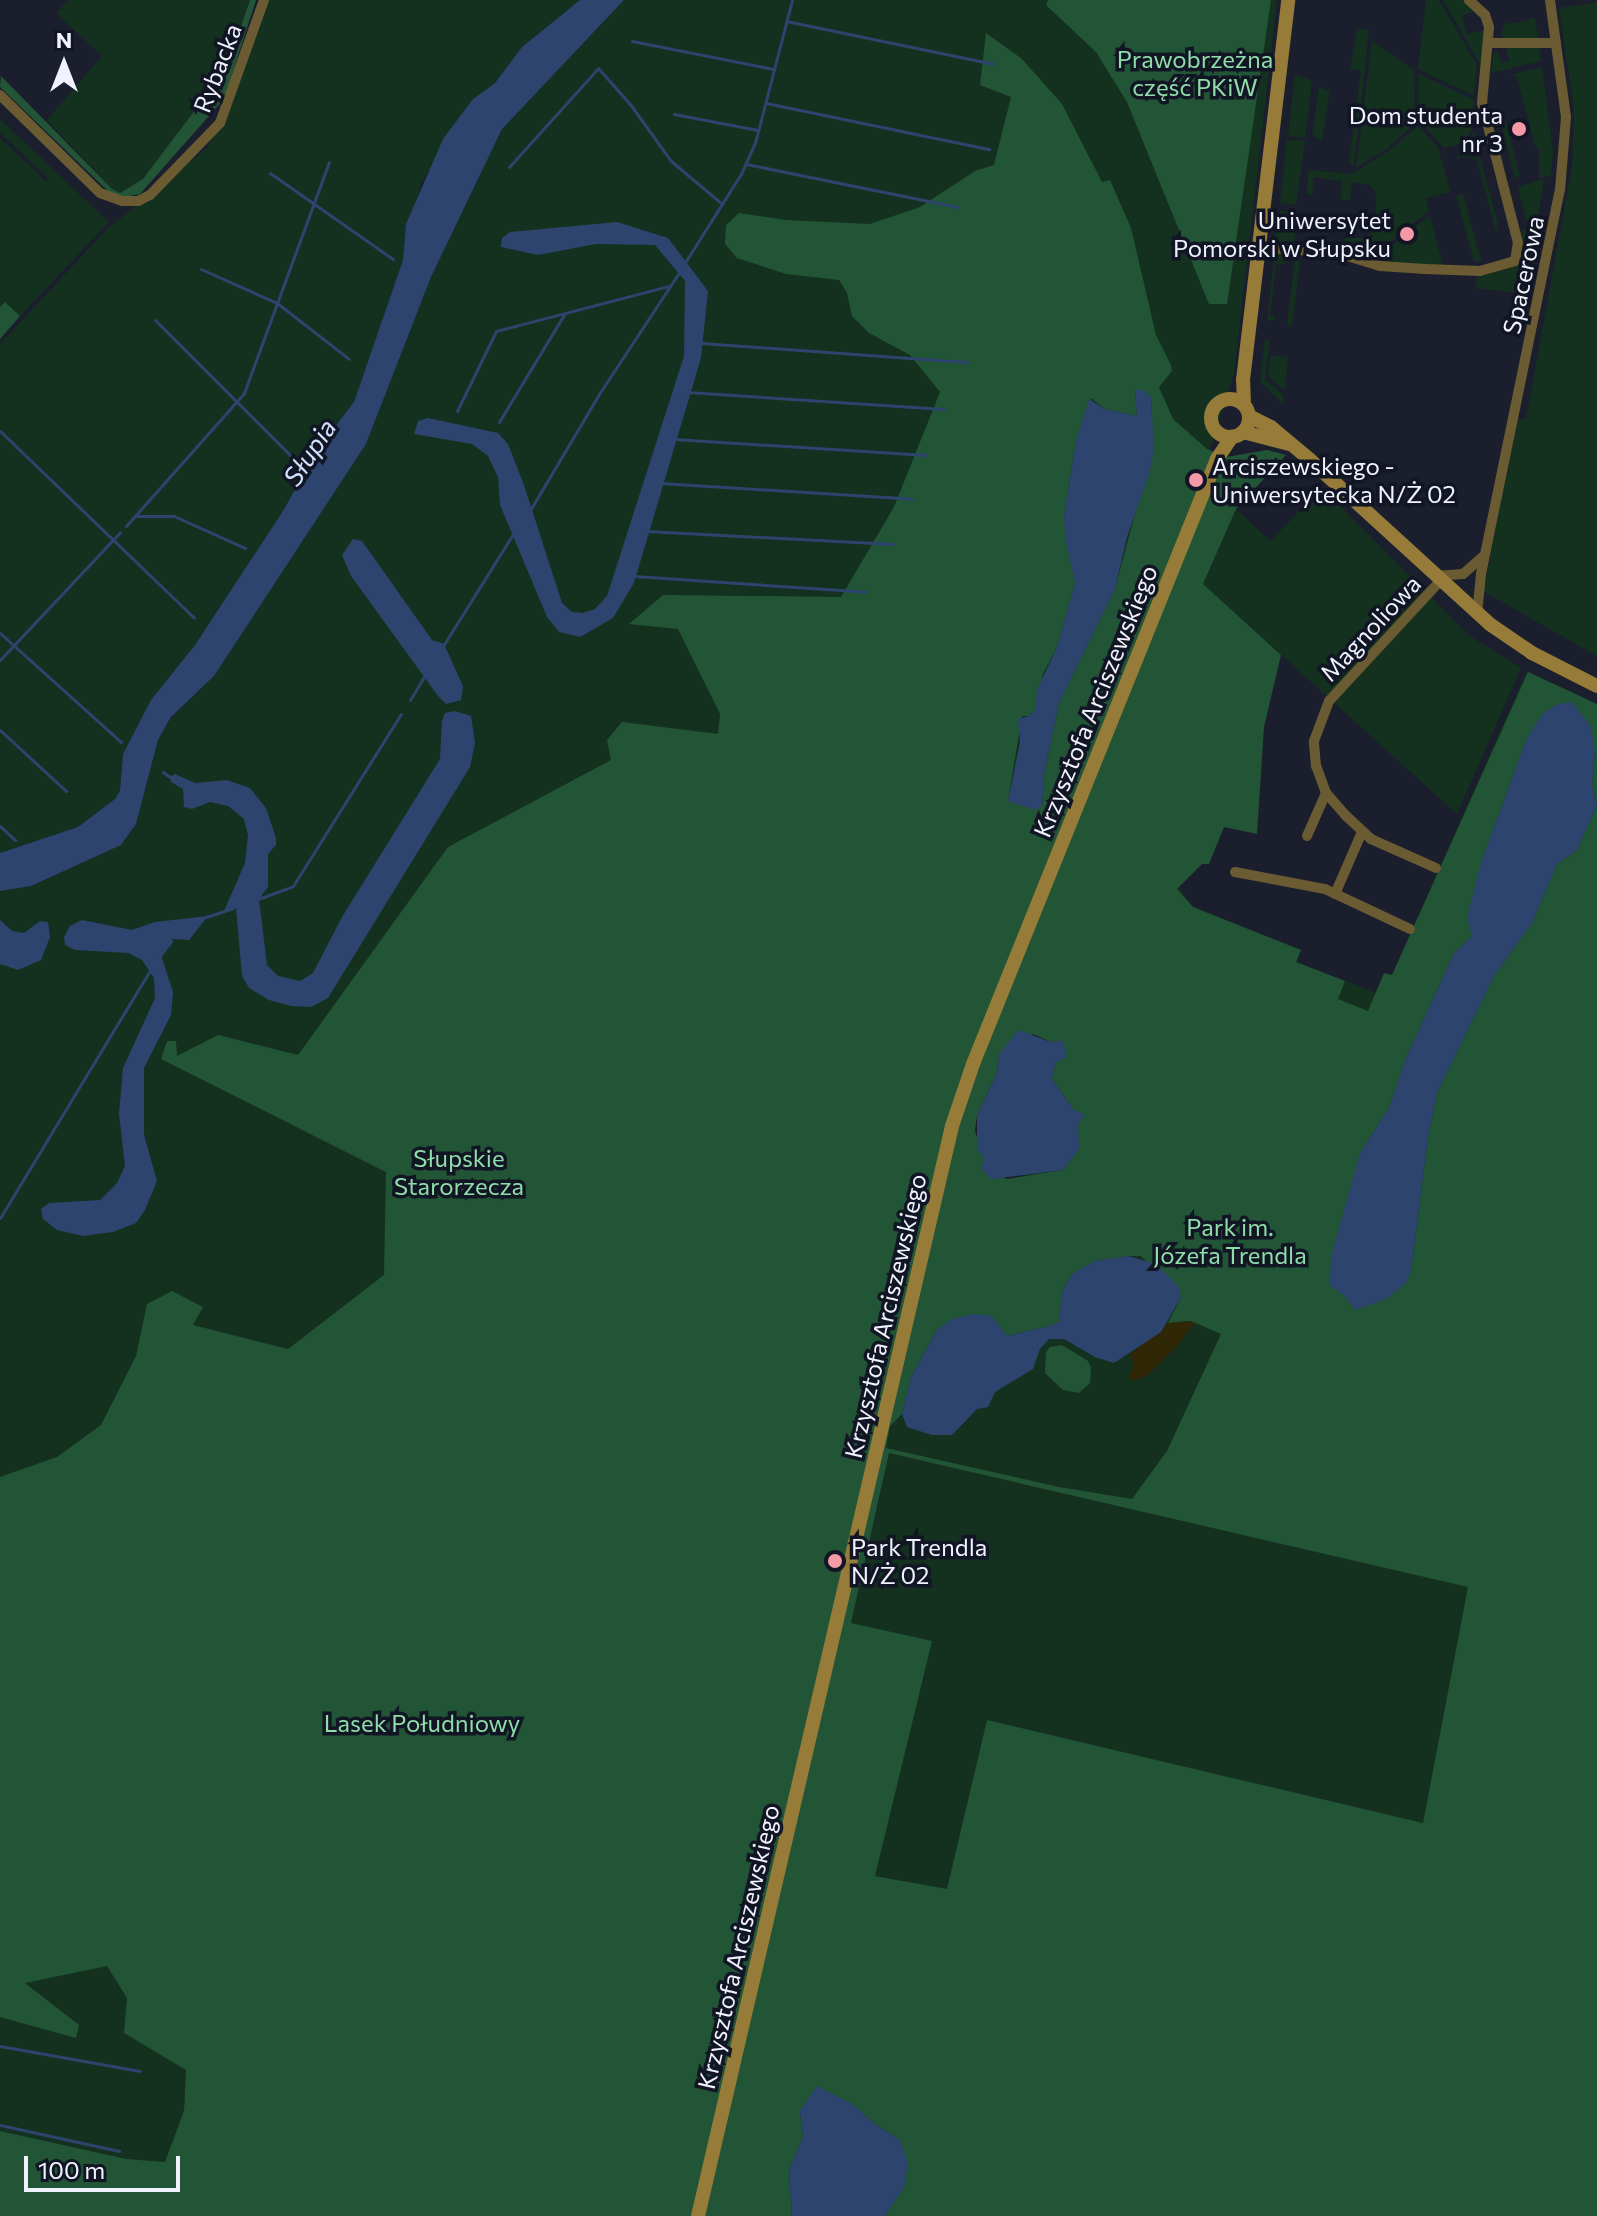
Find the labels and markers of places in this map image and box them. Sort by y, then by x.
place label: Dom studenta nr 3 [1349,101,1503,157]
marker: Dom studenta nr 3 [1510,120,1528,138]
place label: Uniwersytet Pomorski w Słupsku [1173,206,1391,262]
marker: Uniwersytet Pomorski w Słupsku [1398,225,1416,243]
place label: Arciszewskiego - Uniwersytecka N/Ż 02 [1212,452,1456,508]
marker: Arciszewskiego - Uniwersytecka N/Ż 02 [1187,471,1205,489]
place label: Park Trendla N/Ż 02 [851,1533,987,1589]
marker: Park Trendla N/Ż 02 [826,1552,844,1570]

